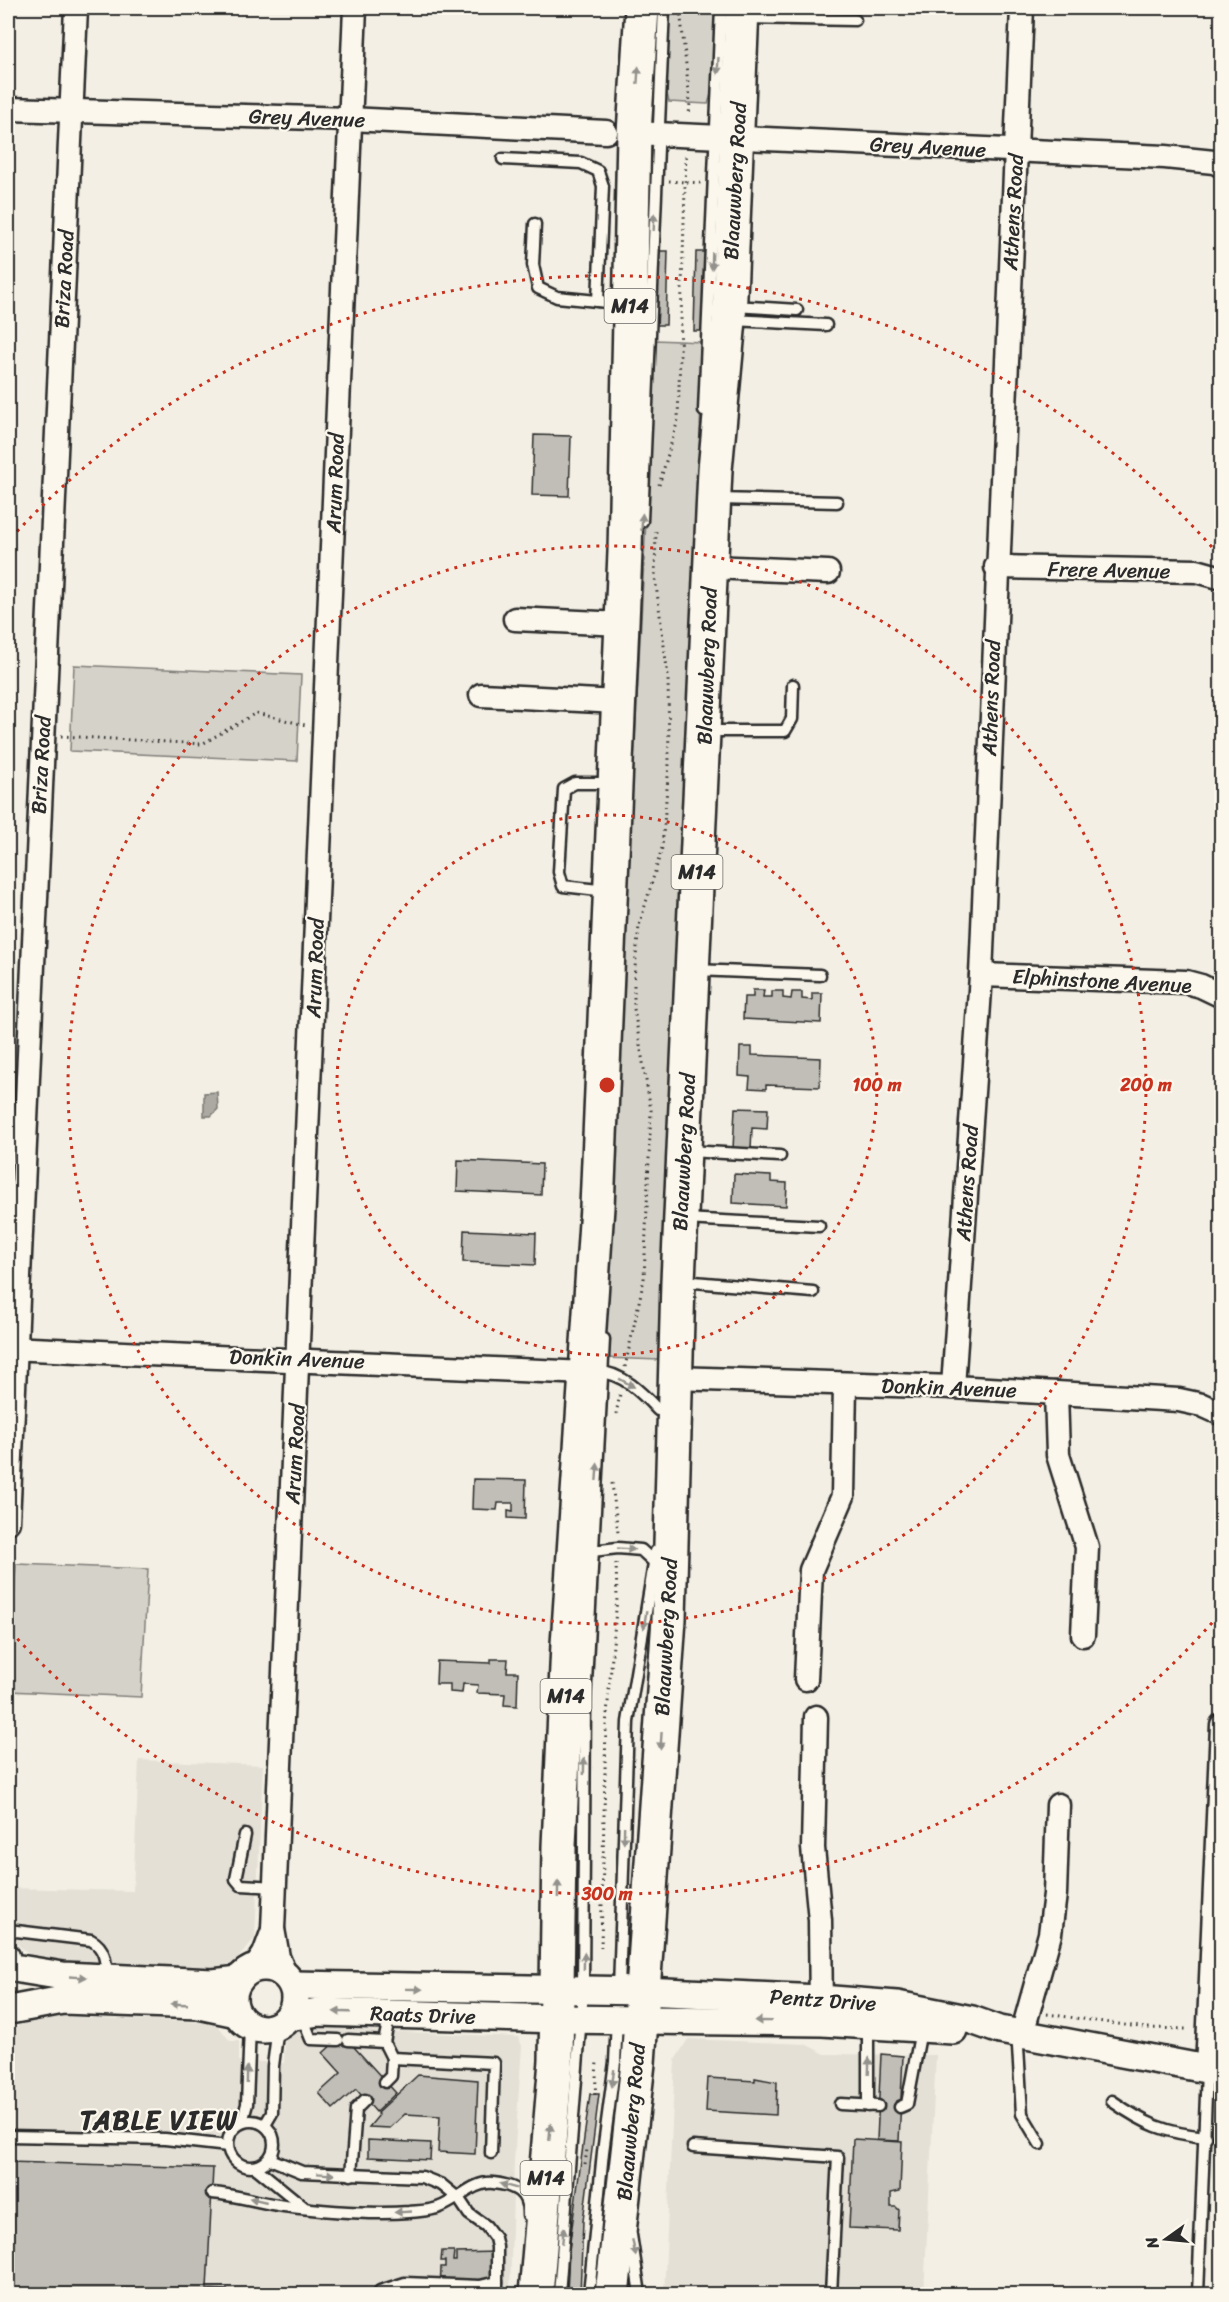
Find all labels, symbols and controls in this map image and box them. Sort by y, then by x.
one-way arrow [713,56,722,75]
one-way arrow [633,65,642,84]
street label: Grey Avenue [248,97,366,139]
street label: Blaauwberg Road [712,99,758,261]
street label: Grey Avenue [869,125,987,169]
street label: Athens Road [991,151,1035,272]
one-way arrow [650,213,659,232]
street label: Briza Road [42,227,86,329]
one-way arrow [707,251,717,270]
road number: M14 [604,289,656,323]
street label: Arum Road [314,430,356,535]
one-way arrow [637,512,646,531]
street label: Frere Avenue [1047,550,1171,590]
street label: Blaauwberg Road [685,585,729,746]
street label: Athens Road [970,637,1012,758]
street label: Briza Road [19,713,63,815]
road number: M14 [672,855,722,889]
street label: Arum Road [294,915,336,1020]
street label: Elphinstone Avenue [1011,957,1193,1005]
text: 100 m [853,1069,902,1101]
text: 200 m [1119,1069,1172,1101]
street label: Blaauwberg Road [661,1070,707,1232]
centre of rings [597,1075,617,1095]
street label: Athens Road [944,1122,990,1243]
street label: Donkin Avenue [229,1338,366,1380]
street label: Donkin Avenue [881,1367,1018,1409]
one-way arrow [618,1378,635,1388]
street label: Arum Road [273,1401,317,1506]
one-way arrow [592,1462,602,1481]
one-way arrow [616,1544,635,1553]
street label: Blaauwberg Road [643,1555,689,1717]
one-way arrow [640,1611,649,1630]
road number: M14 [540,1679,592,1713]
one-way arrow [656,1731,665,1750]
one-way arrow [579,1757,588,1776]
one-way arrow [619,1825,629,1844]
text: 300 m [580,1878,633,1910]
one-way arrow [554,1880,563,1899]
one-way arrow [579,1952,589,1971]
one-way arrow [68,1973,87,1982]
street label: Pentz Drive [768,1977,878,2023]
one-way arrow [405,1984,424,1994]
street label: Raats Drive [370,1994,477,2036]
one-way arrow [170,2000,189,2009]
one-way arrow [332,2008,351,2017]
one-way arrow [754,2017,773,2026]
street label: Blaauwberg Road [605,2040,657,2202]
one-way arrow [864,2057,874,2076]
one-way arrow [243,2065,252,2084]
one-way arrow [608,2069,618,2088]
district label: TABLE VIEW [80,2096,238,2144]
one-way arrow [545,2122,555,2141]
road number: M14 [520,2161,572,2195]
one-way arrow [316,2169,335,2178]
one-way arrow [499,2181,517,2191]
one-way arrow [249,2194,267,2204]
one-way arrow [393,2208,412,2217]
north arrow [1136,2209,1196,2269]
one-way arrow [558,2227,568,2246]
text: N [1136,2233,1168,2253]
one-way arrow [630,2239,639,2258]

